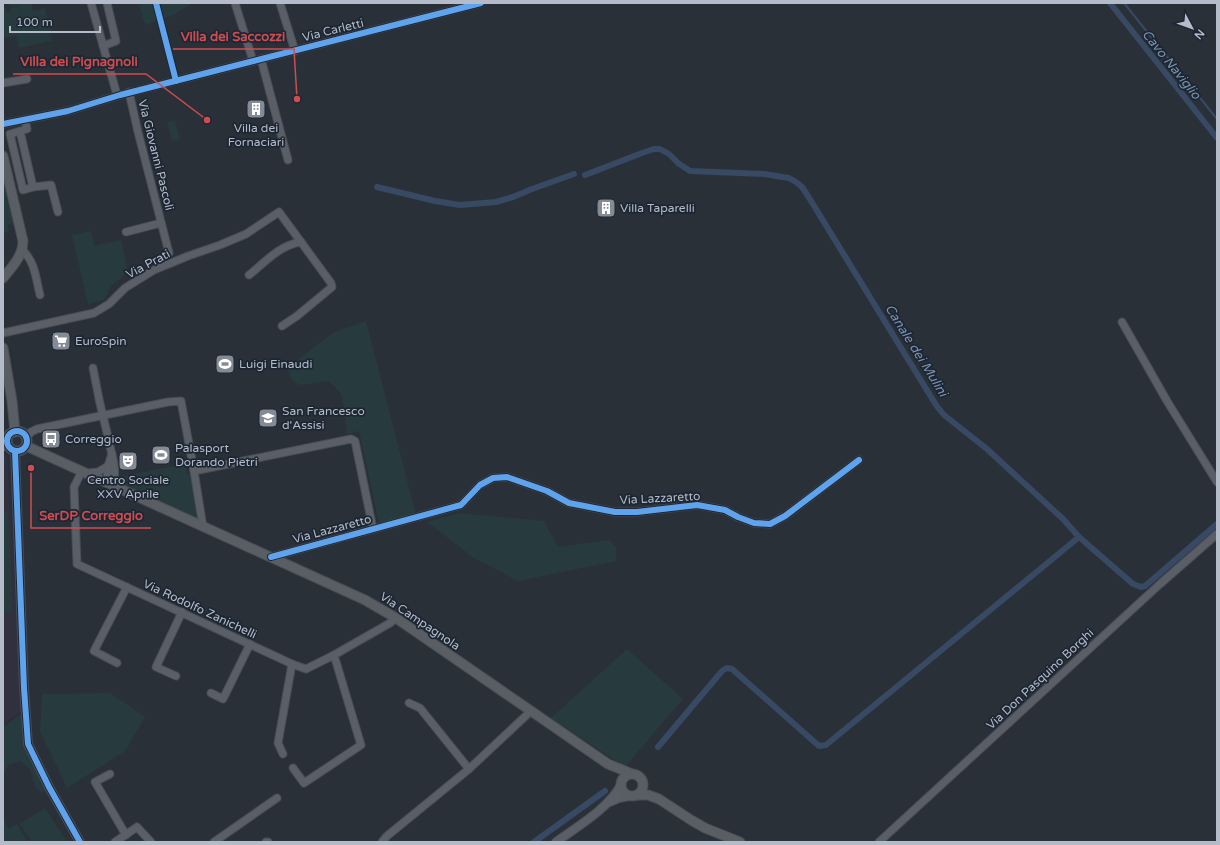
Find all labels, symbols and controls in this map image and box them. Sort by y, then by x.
scale bar [10,8,100,34]
north arrow [1172,8,1212,48]
text: 100 m [16,15,53,29]
street label: Via Carletti [301,16,365,44]
callout: Villa dei Saccozzi [173,24,294,49]
water label: Cavo Naviglio [1139,26,1205,102]
text: Villa dei Saccozzi [181,29,285,45]
callout: Villa dei Pignagnoli [13,49,146,74]
text: Villa dei Pignagnoli [20,54,138,70]
street label: Via Giovanni Pascoli [135,98,177,212]
building icon: Villa dei Fornaciari [245,98,267,120]
place label: Villa dei Fornaciari [228,121,284,149]
building icon: Villa Taparelli [595,197,617,219]
place label: Villa Taparelli [620,201,695,215]
street label: Via Prati [124,247,172,281]
water label: Canale dei Mulini [881,301,952,401]
supermarket icon: EuroSpin [50,330,72,352]
place label: EuroSpin [75,334,127,348]
sports icon: Luigi Einaudi [214,353,236,375]
place label: Luigi Einaudi [239,357,312,371]
place label: San Francesco d'Assisi [282,404,365,432]
school or university icon: San Francesco d'Assisi [257,407,279,429]
bus stop icon: Correggio [40,428,62,450]
place label: Correggio [65,432,122,446]
place label: Palasport Dorando Pietri [175,441,258,469]
sports icon: Palasport Dorando Pietri [150,444,172,466]
theatre icon: Centro Sociale XXV Aprile [117,450,139,472]
place label: Centro Sociale XXV Aprile [87,473,169,501]
street label: Via Lazzaretto [619,489,701,507]
callout: SerDP Correggio [31,503,151,528]
text: SerDP Correggio [39,508,143,524]
street label: Via Lazzaretto [291,512,373,546]
street label: Via Rodolfo Zanichelli [141,577,259,641]
street label: Via Campagnola [377,589,463,653]
street label: Via Don Pasquino Borghi [984,626,1096,732]

